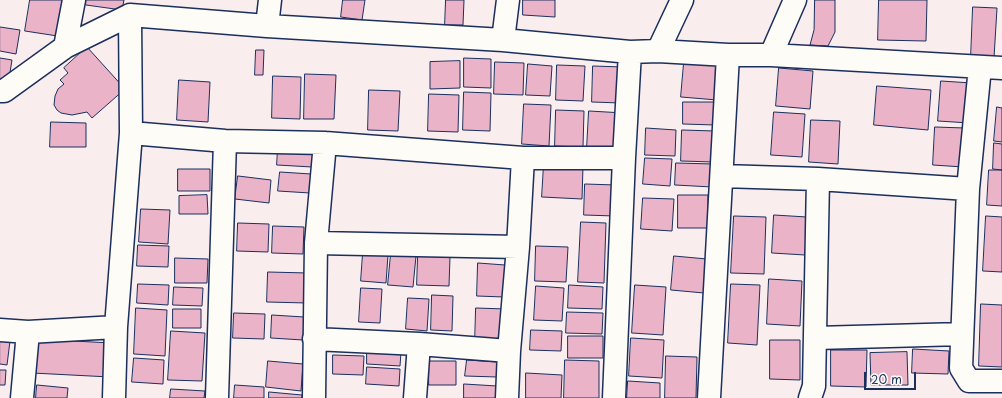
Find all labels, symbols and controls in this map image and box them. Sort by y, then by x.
scale bar [866,364,918,390]
text: 20 m [871,370,902,388]

